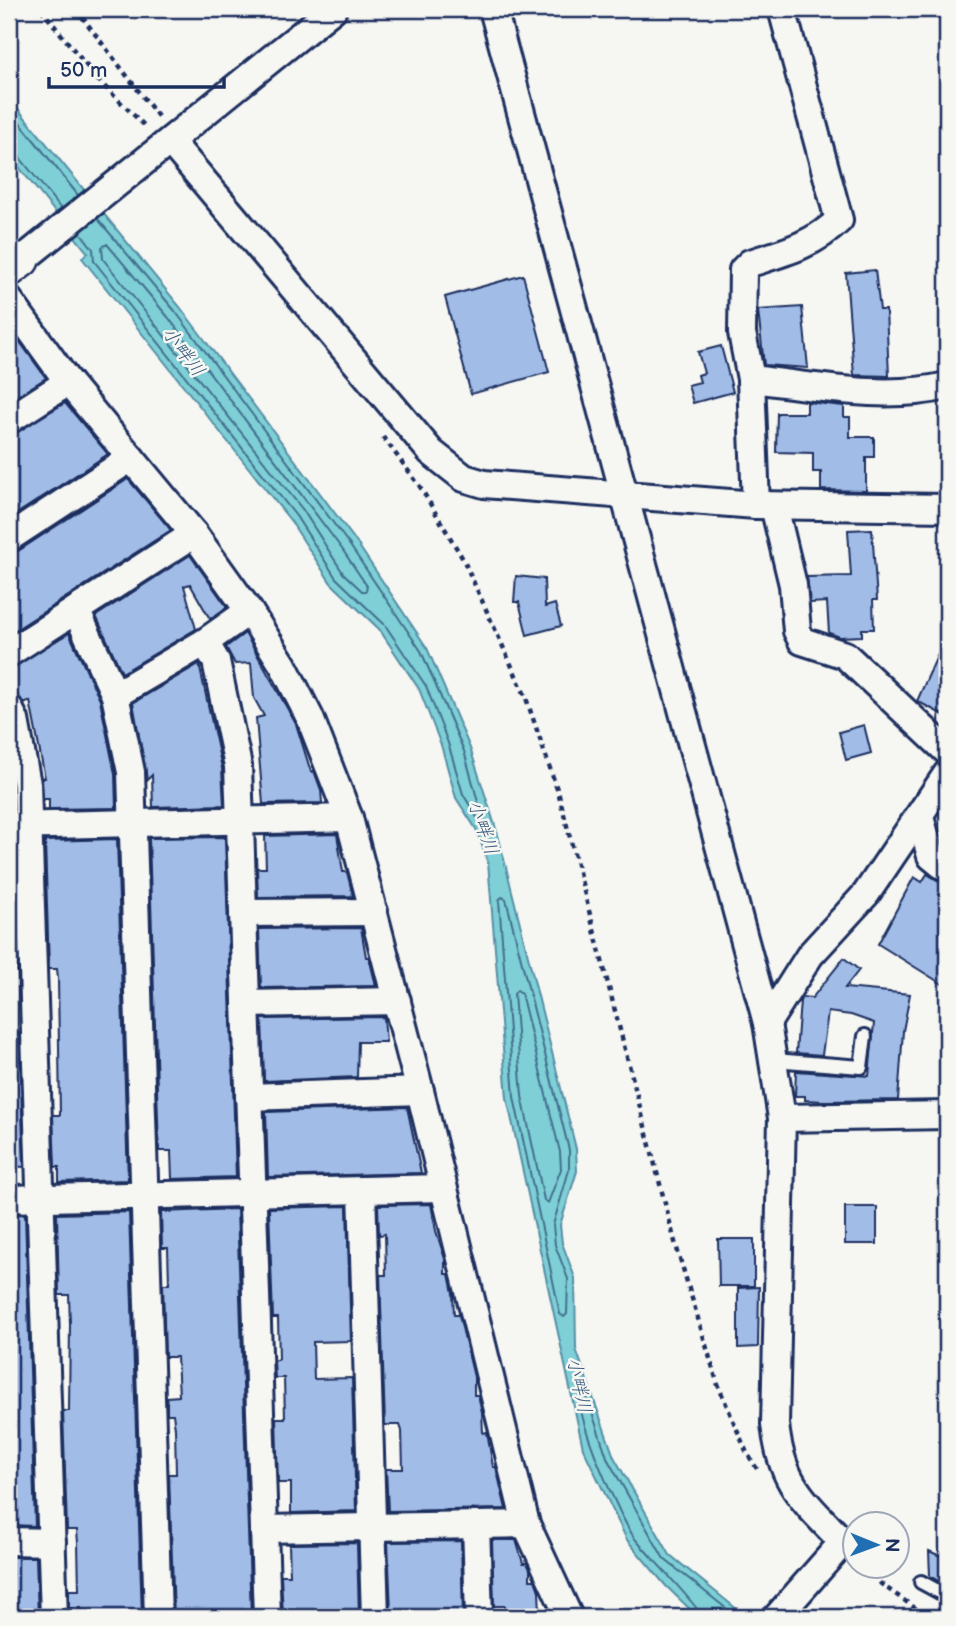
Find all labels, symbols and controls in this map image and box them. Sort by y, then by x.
scale bar [49,46,224,90]
text: 50 m [60,58,107,83]
water label: 小畔川 [156,322,209,382]
water label: 小畔川 [462,797,503,858]
water label: 小畔川 [561,1355,596,1416]
north arrow [841,1510,911,1580]
text: N [880,1538,903,1553]

